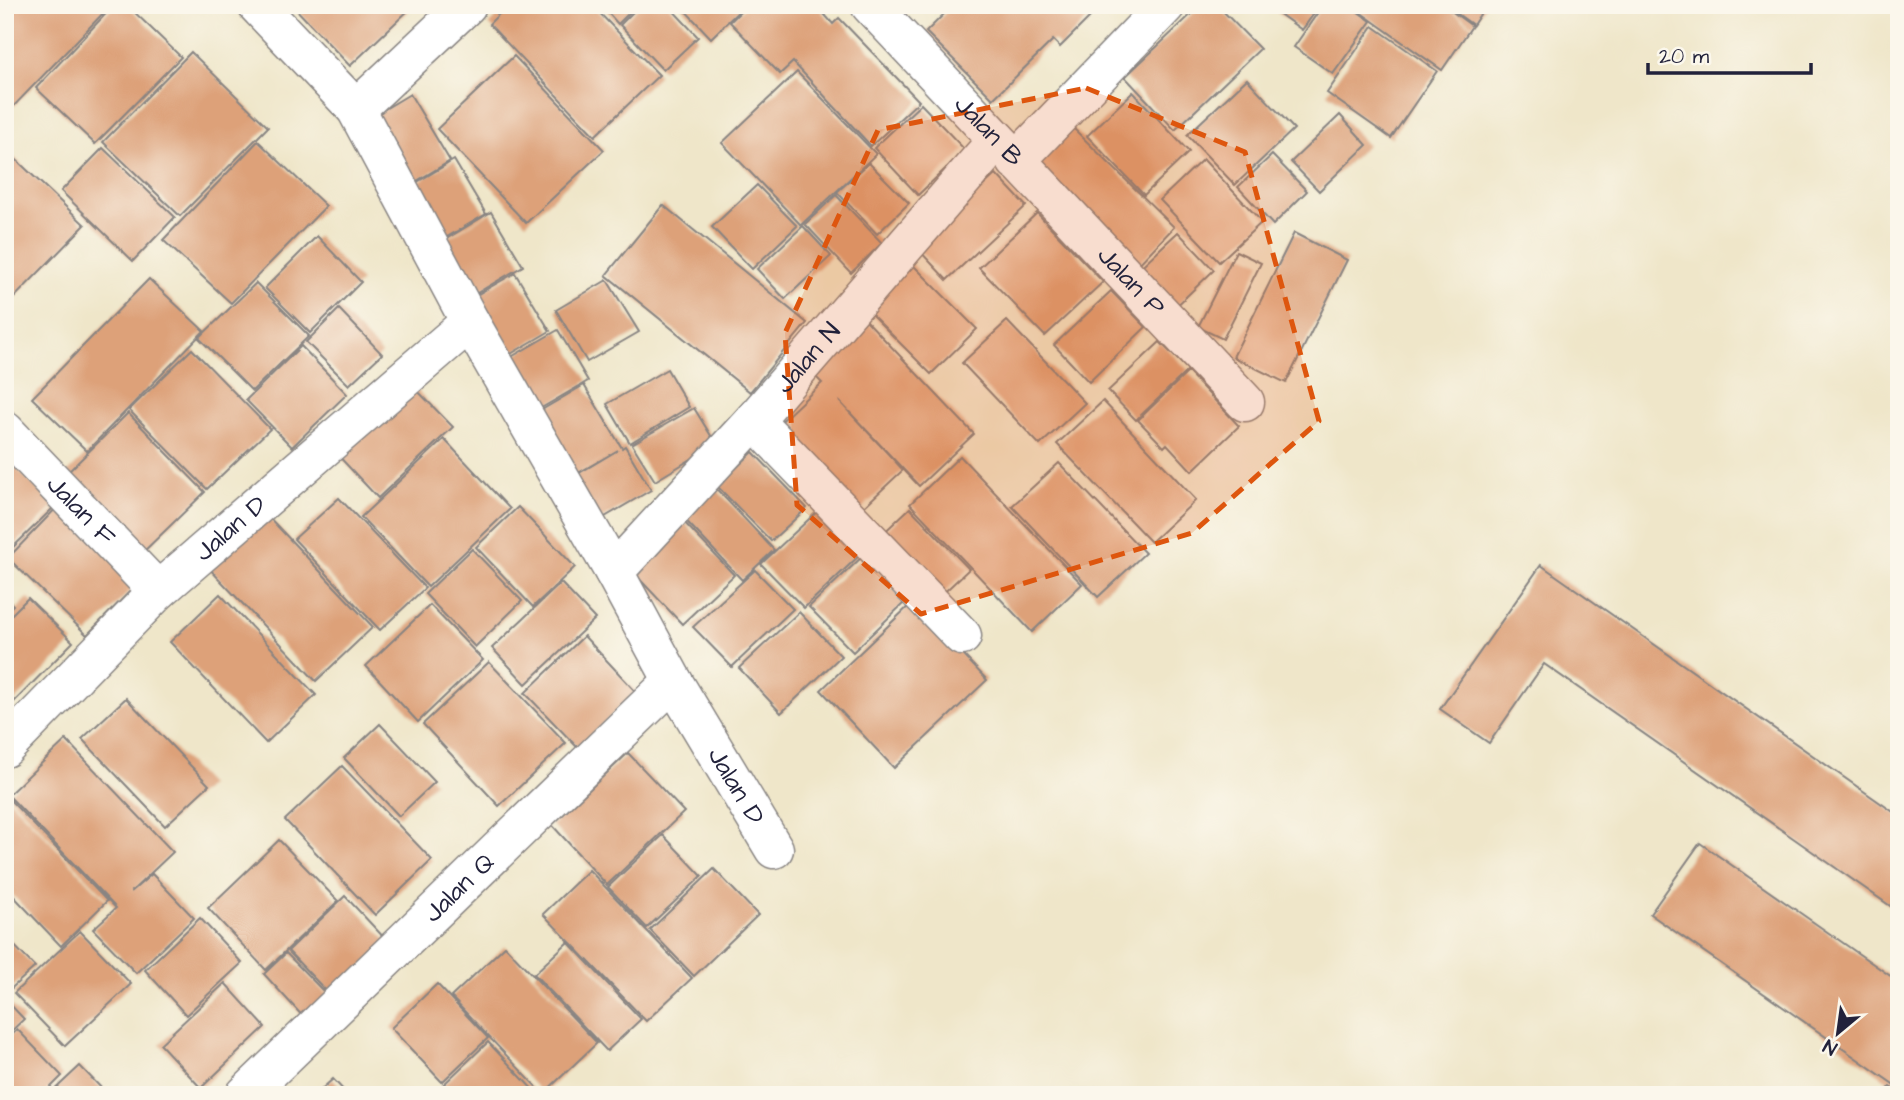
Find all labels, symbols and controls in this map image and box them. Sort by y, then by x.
scale bar [1648,32,1811,76]
text: 20 m [1659,42,1710,71]
street label: Jalan B [946,87,1031,174]
street label: Jalan P [1089,238,1173,325]
street label: Jalan N [767,314,849,401]
street label: Jalan F [38,467,124,554]
street label: Jalan D [187,487,274,570]
street label: Jalan D [699,740,773,832]
street label: Jalan Q [416,845,503,931]
north arrow [1802,998,1872,1068]
text: N [1819,1032,1842,1061]

